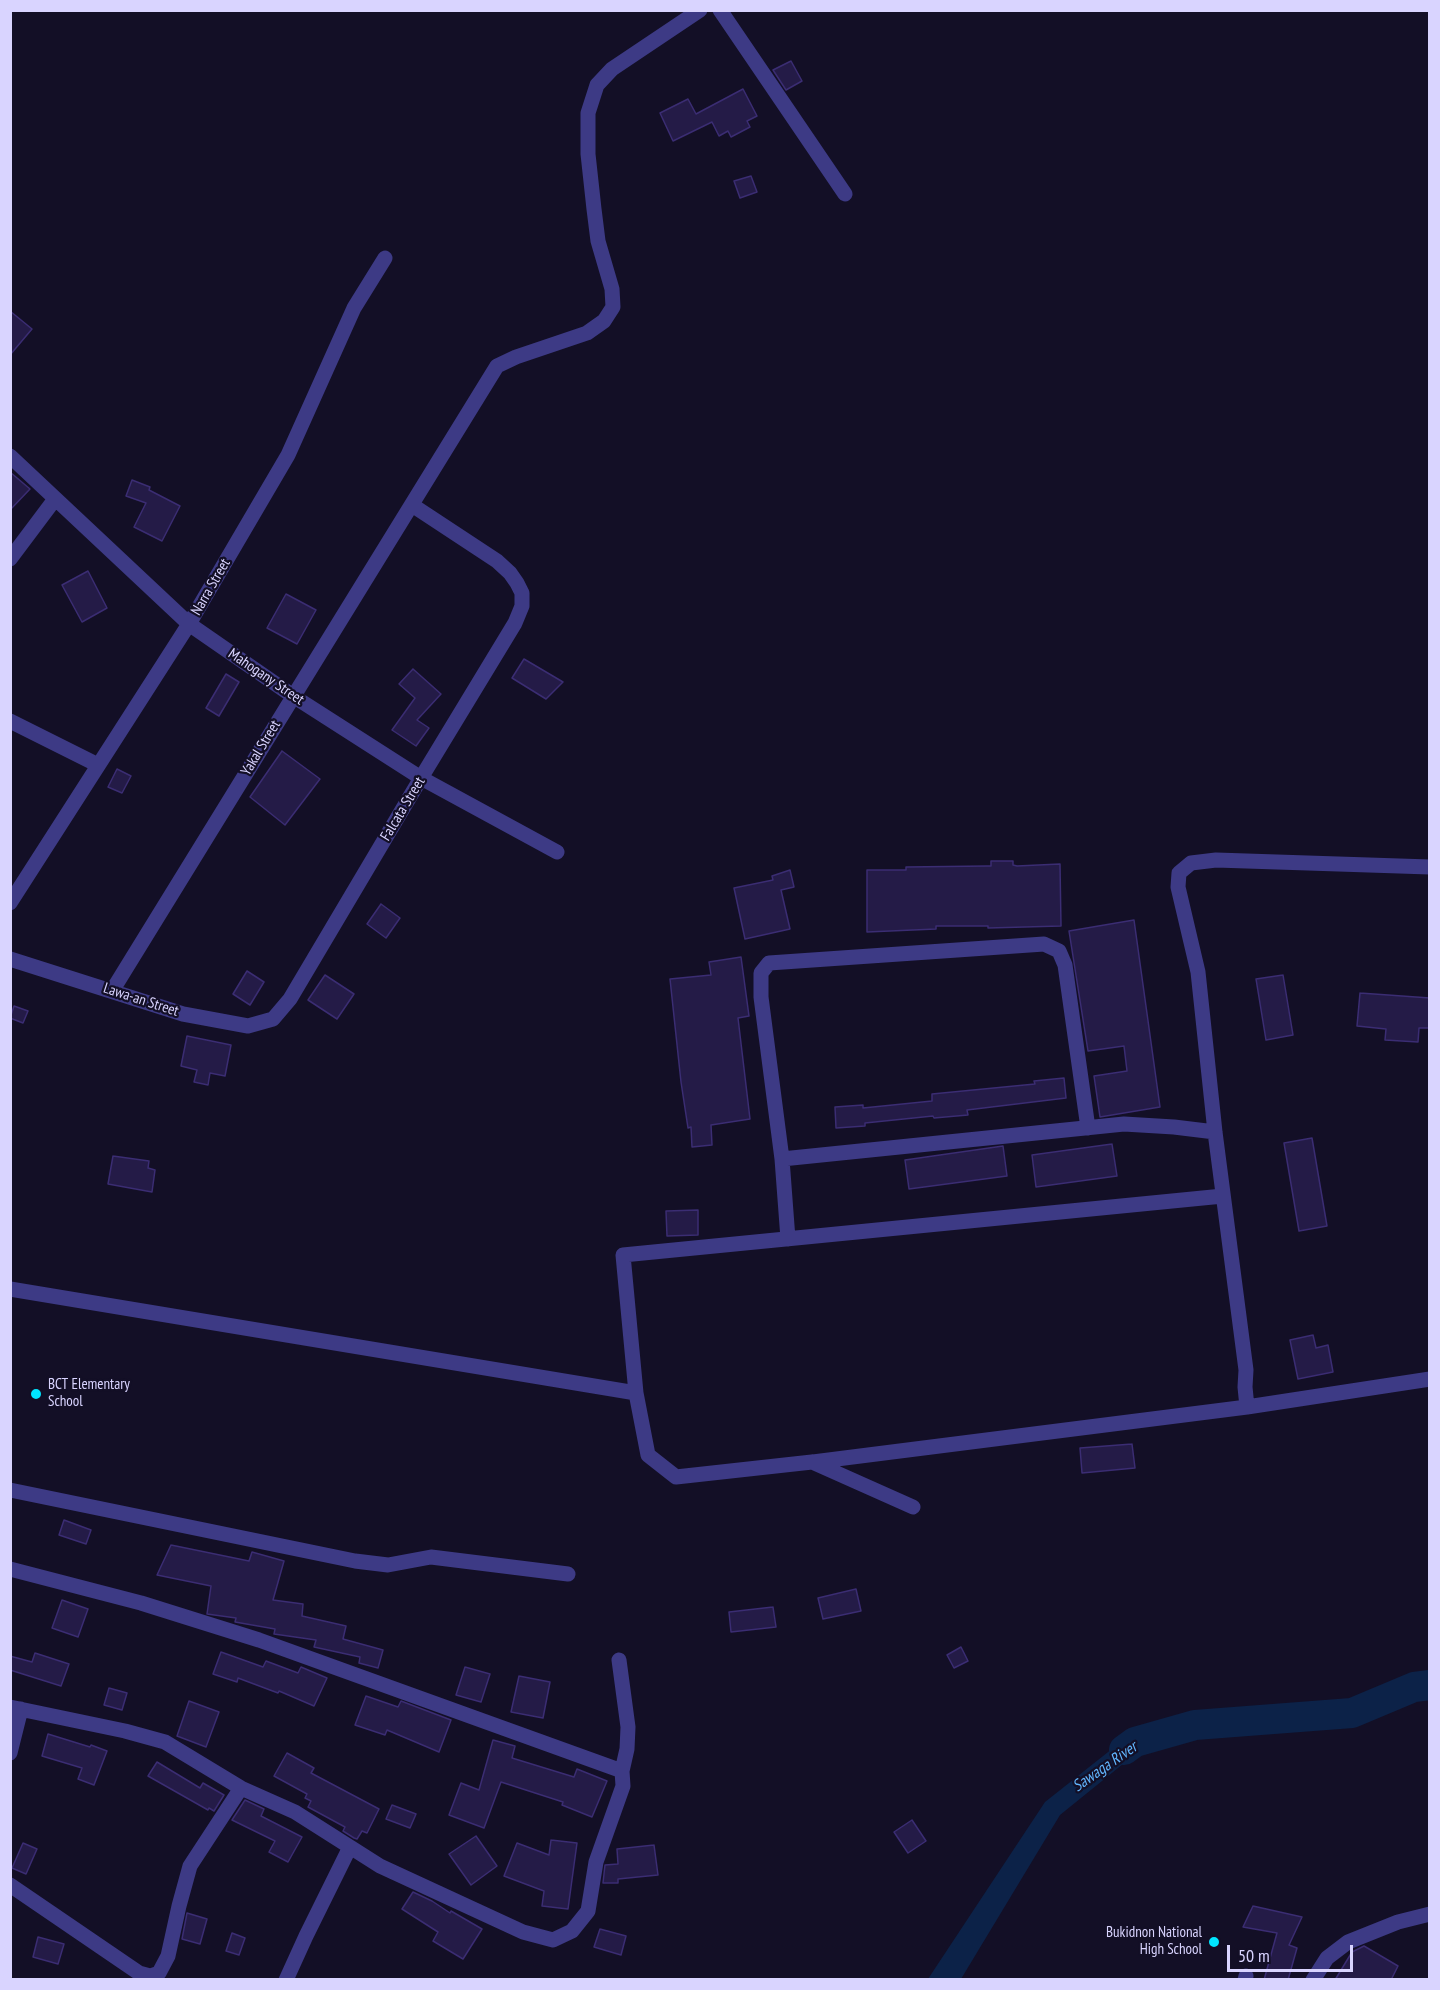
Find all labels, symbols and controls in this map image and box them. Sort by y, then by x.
street label: Narra Street [188,555,234,619]
street label: Mahogany Street [225,645,307,709]
street label: Yakal Street [237,717,285,779]
street label: Falcata Street [377,774,429,844]
street label: Lawa-an Street [101,979,181,1021]
place label: BCT Elementary School [48,1376,130,1411]
marker: BCT Elementary School [29,1387,43,1401]
water label: Sawaga River [1069,1738,1141,1796]
place label: Bukidnon National High School [1106,1924,1202,1959]
scale bar [1230,1933,1356,1971]
marker: Bukidnon National High School [1207,1935,1221,1949]
text: 50 m [1238,1944,1270,1967]

